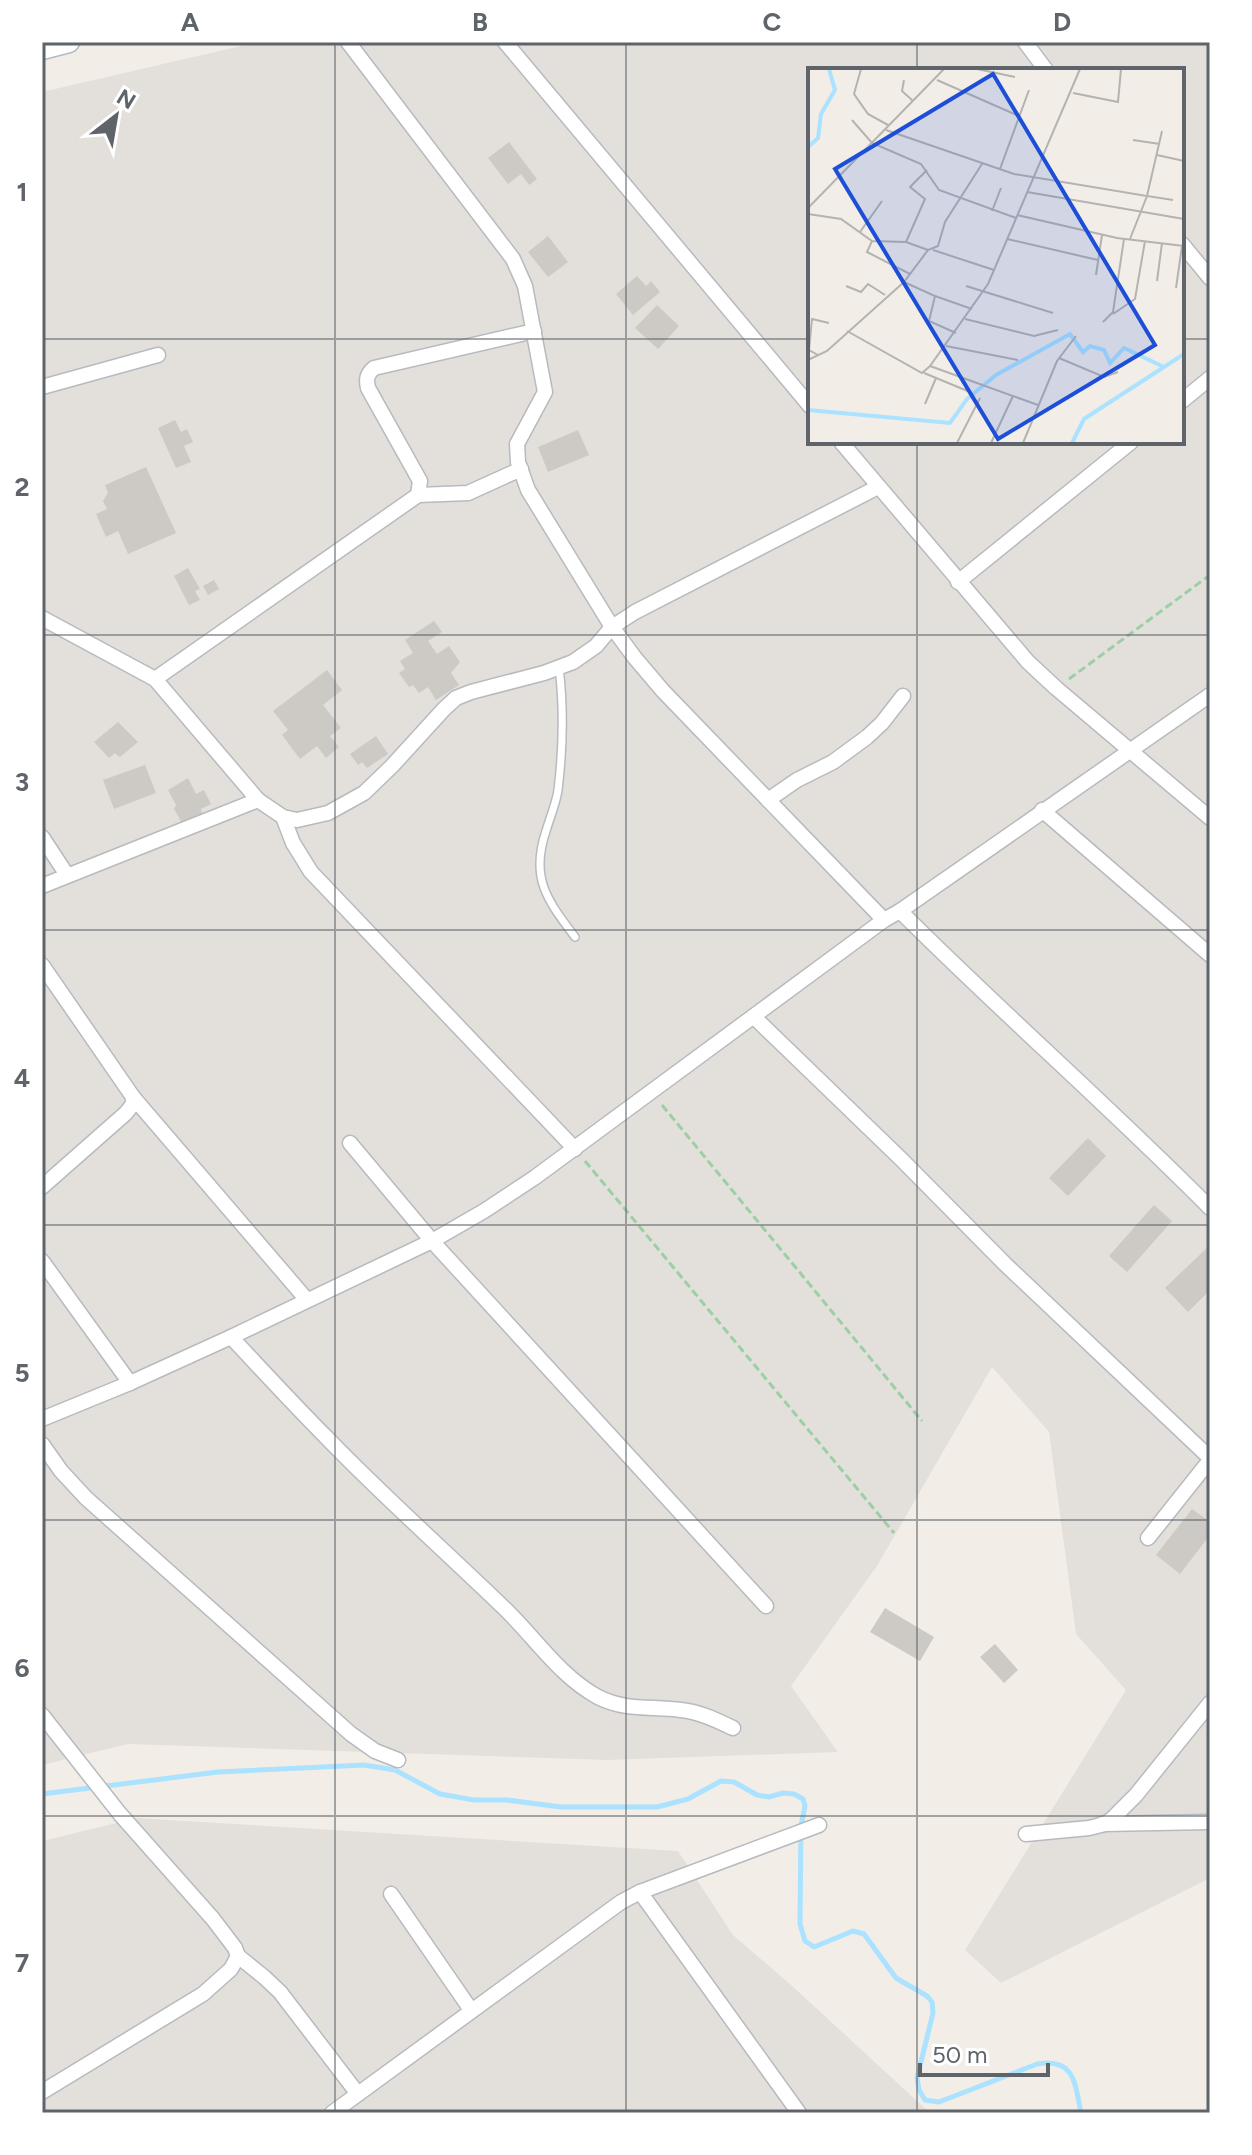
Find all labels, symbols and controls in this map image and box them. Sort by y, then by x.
text: A [181,6,200,38]
text: B [472,6,488,38]
text: C [763,6,782,38]
text: D [1053,6,1071,38]
inset map [808,68,1184,444]
north arrow [76,76,156,156]
text: N [112,83,140,115]
text: 1 [17,176,27,208]
text: 2 [14,471,30,503]
text: 3 [15,766,29,798]
text: 4 [14,1062,30,1094]
text: 5 [14,1357,30,1389]
text: 6 [14,1652,30,1684]
text: 7 [15,1947,29,1979]
scale bar [920,2027,1048,2077]
text: 50 m [932,2040,988,2069]

